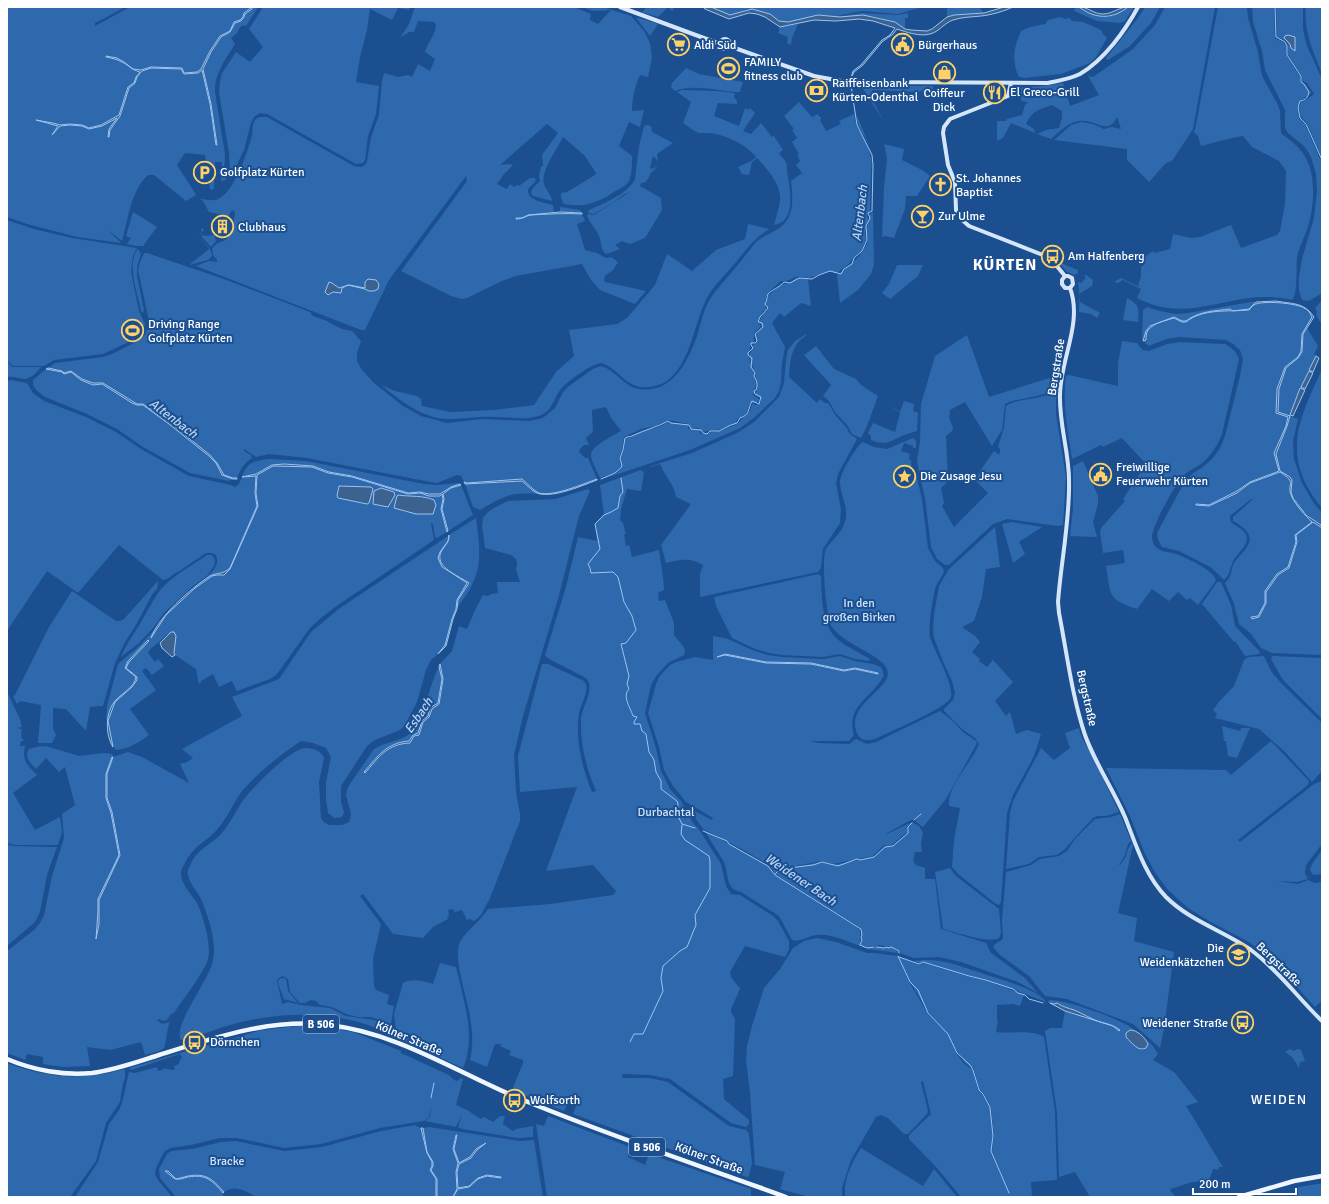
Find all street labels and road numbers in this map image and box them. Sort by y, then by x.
street label: Bergstraße [1045,338,1068,397]
street label: Bergstraße [1073,669,1100,728]
street label: Bergstraße [1253,939,1304,990]
road number: B 506 [303,1015,339,1033]
street label: Kölner Straße [373,1018,444,1059]
road number: B 506 [629,1138,665,1156]
street label: Kölner Straße [673,1139,745,1178]

